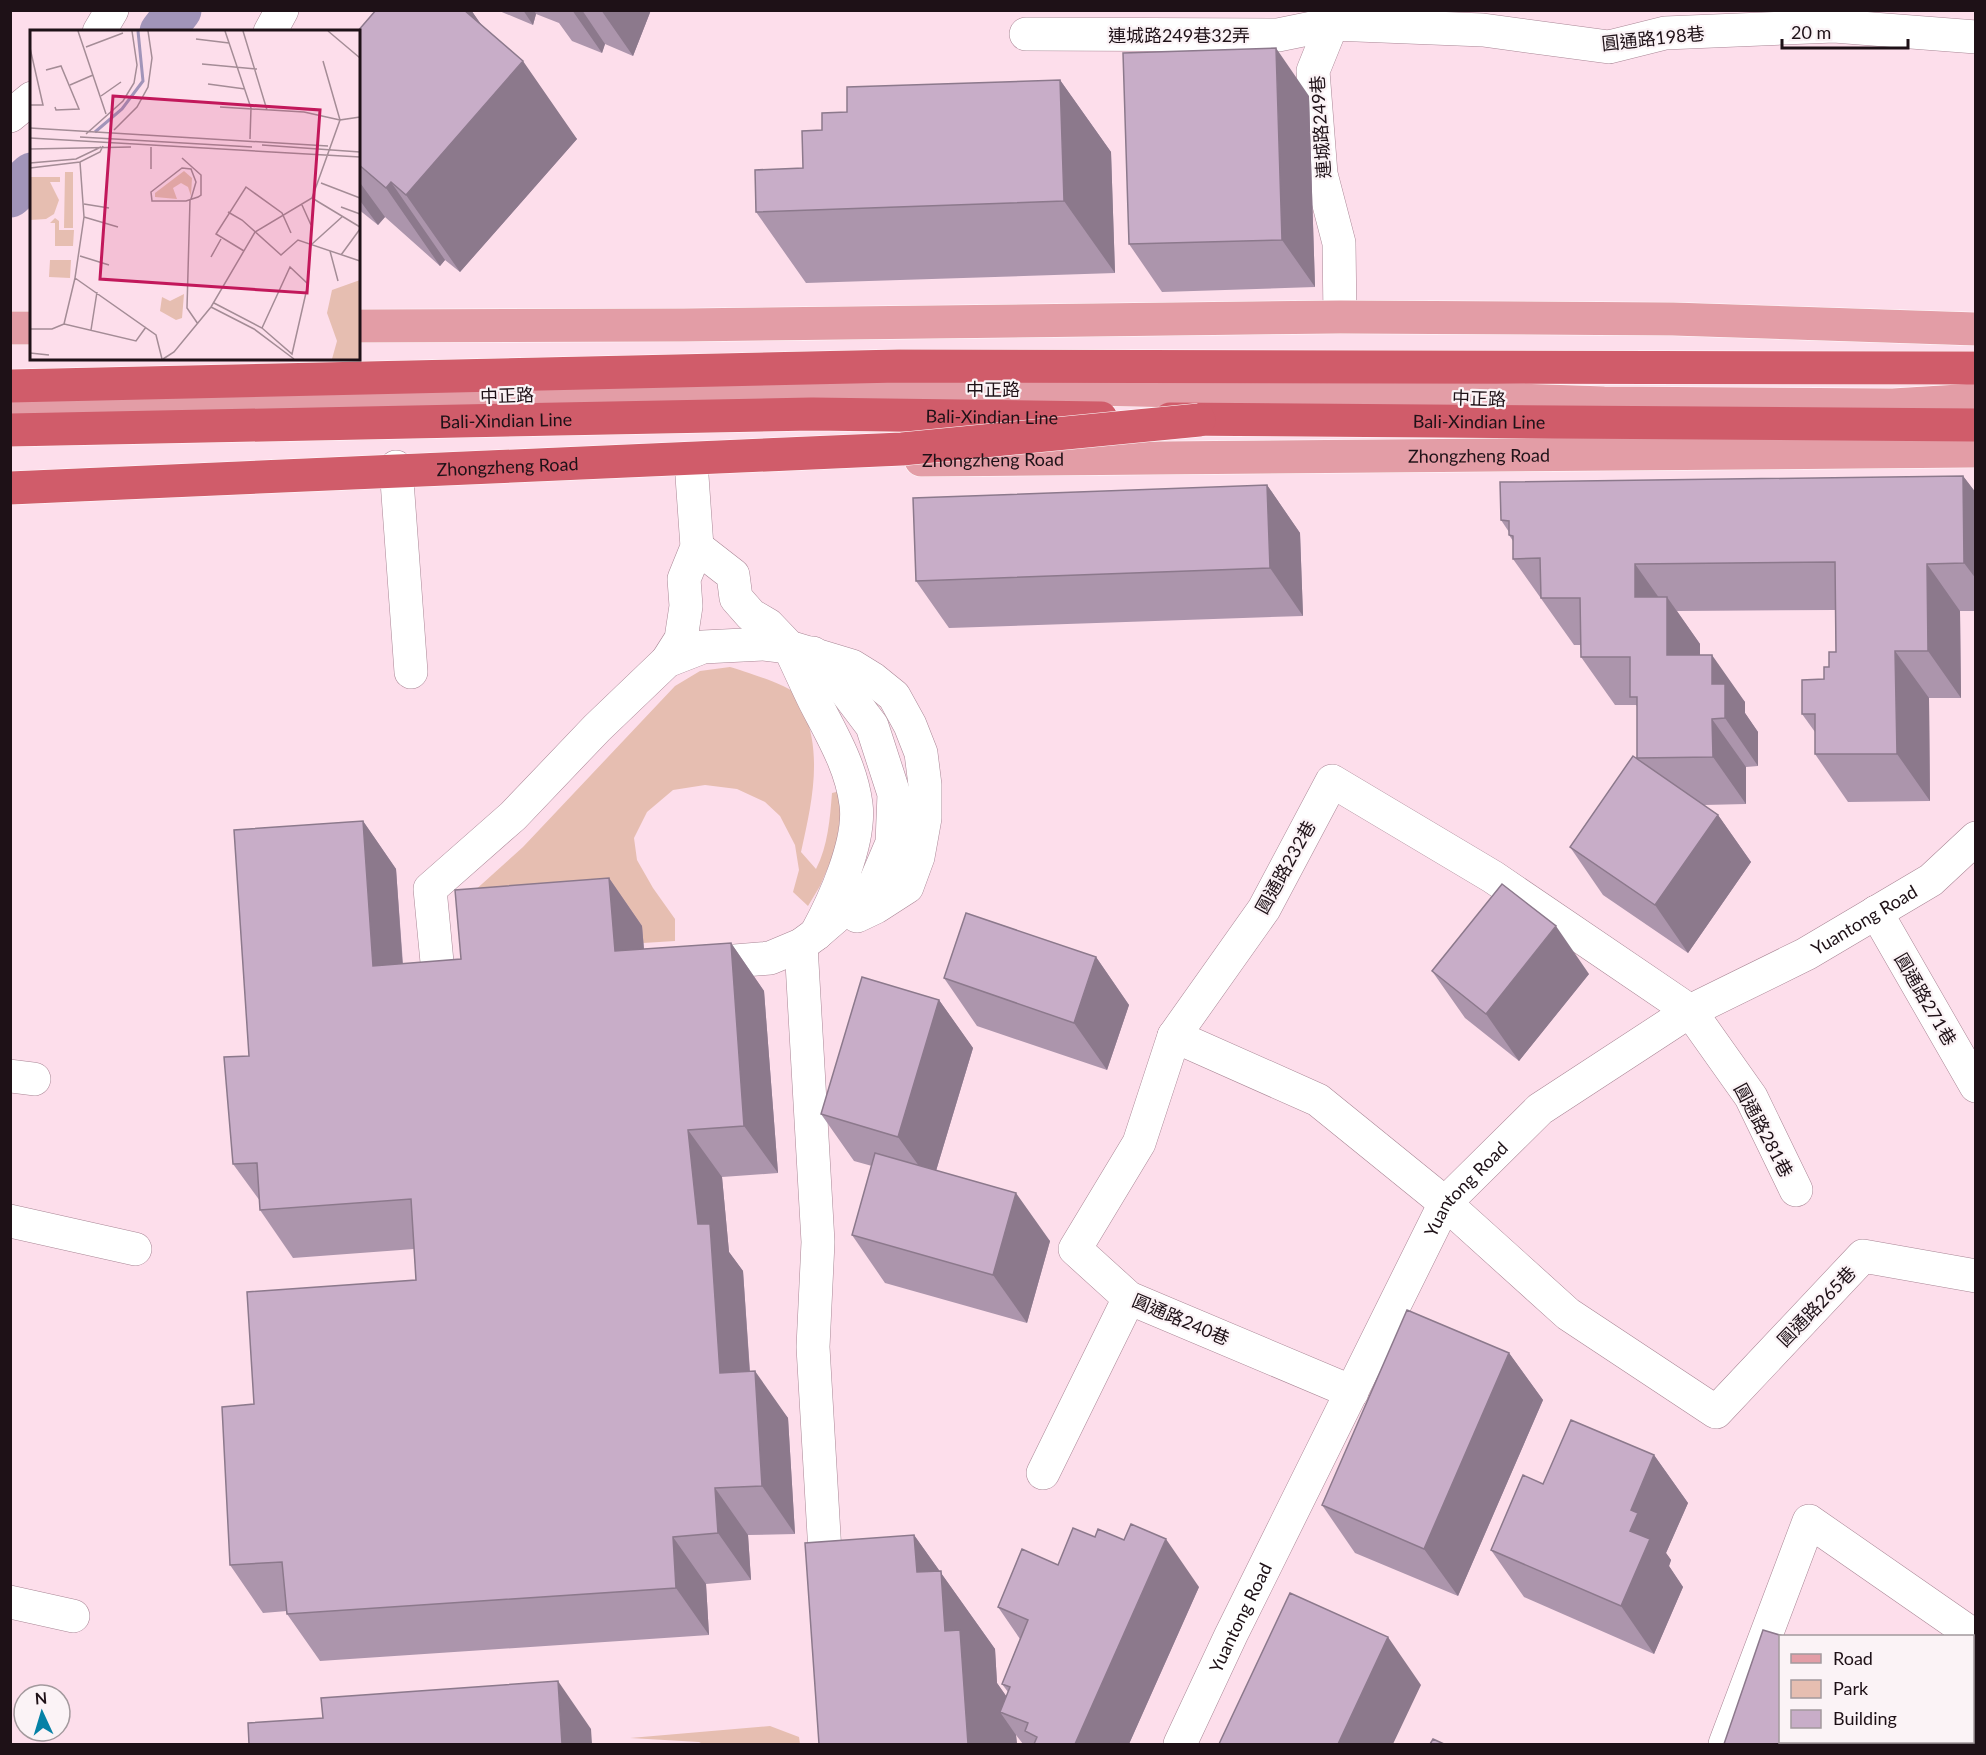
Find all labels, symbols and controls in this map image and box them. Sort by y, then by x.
scale bar [1782,12,1908,50]
text: 20 m [1791,21,1831,43]
street label: 圓通路198巷 [1600,22,1706,54]
street label: 連城路249巷32弄 [1108,24,1250,46]
inset map [30,30,360,360]
street label: 連城路249巷 [1305,75,1335,179]
street label: 中正路 [966,378,1020,400]
street label: 中正路 [480,383,534,407]
street label: 中正路 [1452,386,1506,410]
street label: Bali-Xindian Line [925,405,1058,428]
street label: Bali-Xindian Line [439,408,572,432]
street label: Bali-Xindian Line [1413,410,1545,433]
street label: Zhongzheng Road [1408,444,1550,467]
street label: Zhongzheng Road [922,448,1064,471]
street label: Zhongzheng Road [436,452,579,480]
street label: 圓通路232巷 [1250,816,1320,918]
street label: Yuantong Road [1807,880,1921,959]
street label: 圓通路271巷 [1891,949,1961,1049]
street label: 圓通路281巷 [1730,1079,1798,1181]
street label: Yuantong Road [1419,1137,1512,1240]
street label: 圓通路265巷 [1772,1261,1860,1351]
street label: 圓通路240巷 [1129,1289,1233,1349]
street label: Yuantong Road [1204,1559,1276,1676]
legend [1779,1635,1974,1743]
text: Road [1833,1647,1873,1669]
text: Park [1833,1677,1869,1699]
north arrow [12,1683,72,1743]
text: N [34,1688,48,1707]
text: Building [1833,1707,1897,1729]

